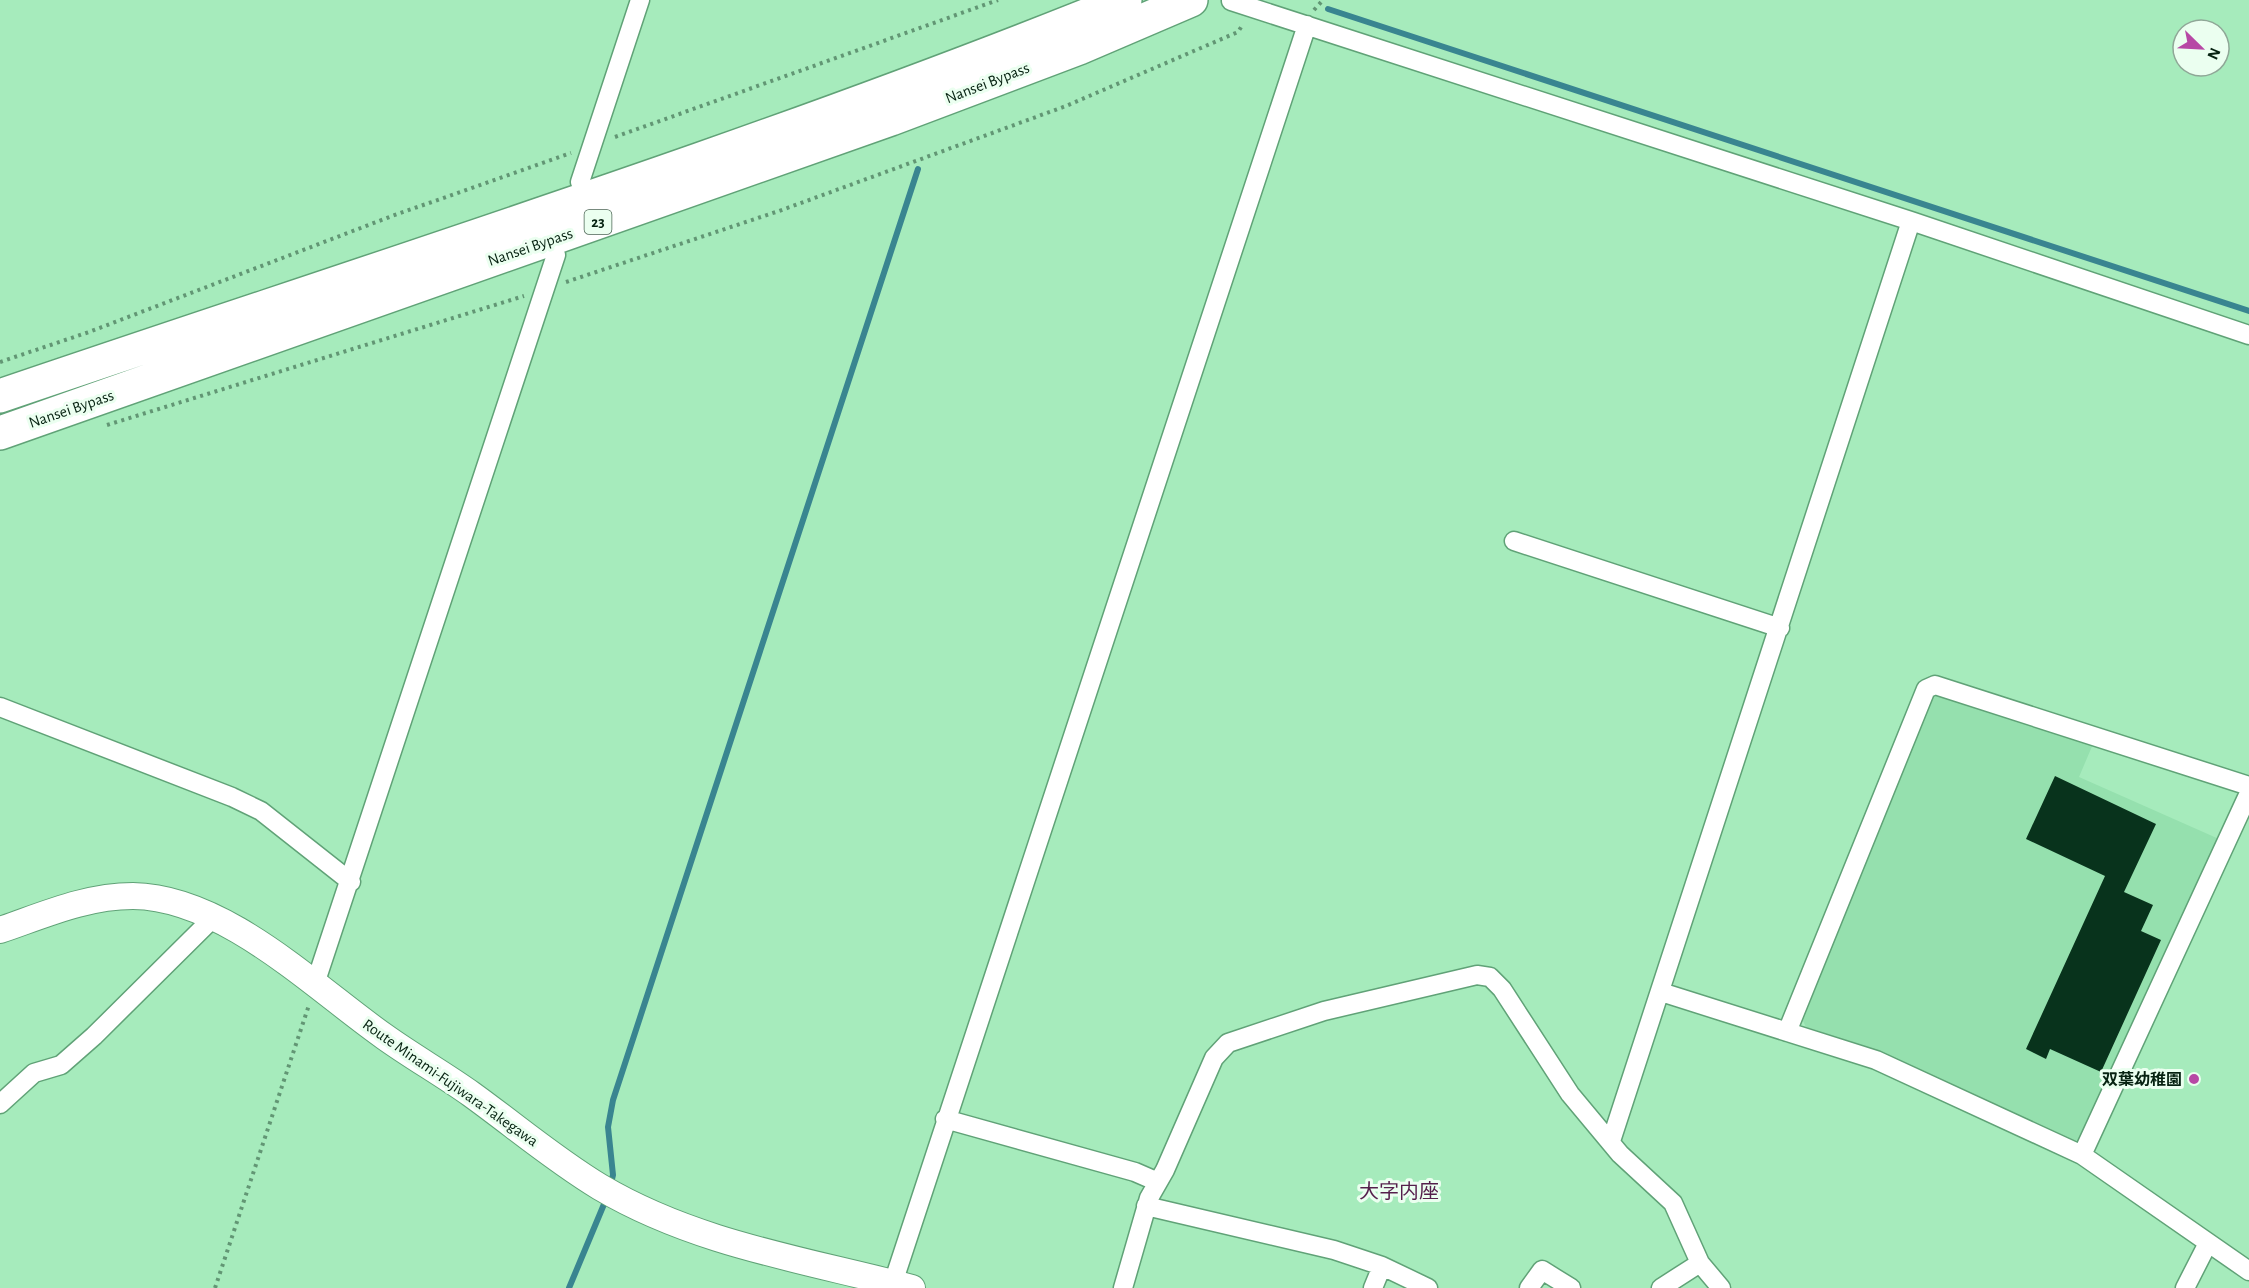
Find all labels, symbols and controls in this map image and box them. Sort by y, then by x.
north arrow [2171,18,2231,78]
text: N [2204,45,2223,62]
street label: Nansei Bypass [943,60,1032,107]
road number: 23 [584,210,612,234]
street label: Nansei Bypass [486,225,575,270]
street label: Nansei Bypass [27,387,116,432]
street label: Route Minami-Fujiwara-Takegawa [359,1016,541,1150]
place label: 双葉幼稚園 [2102,1071,2182,1088]
marker: 双葉幼稚園 [2187,1072,2201,1086]
district label: 大字内座 [1359,1180,1439,1202]

